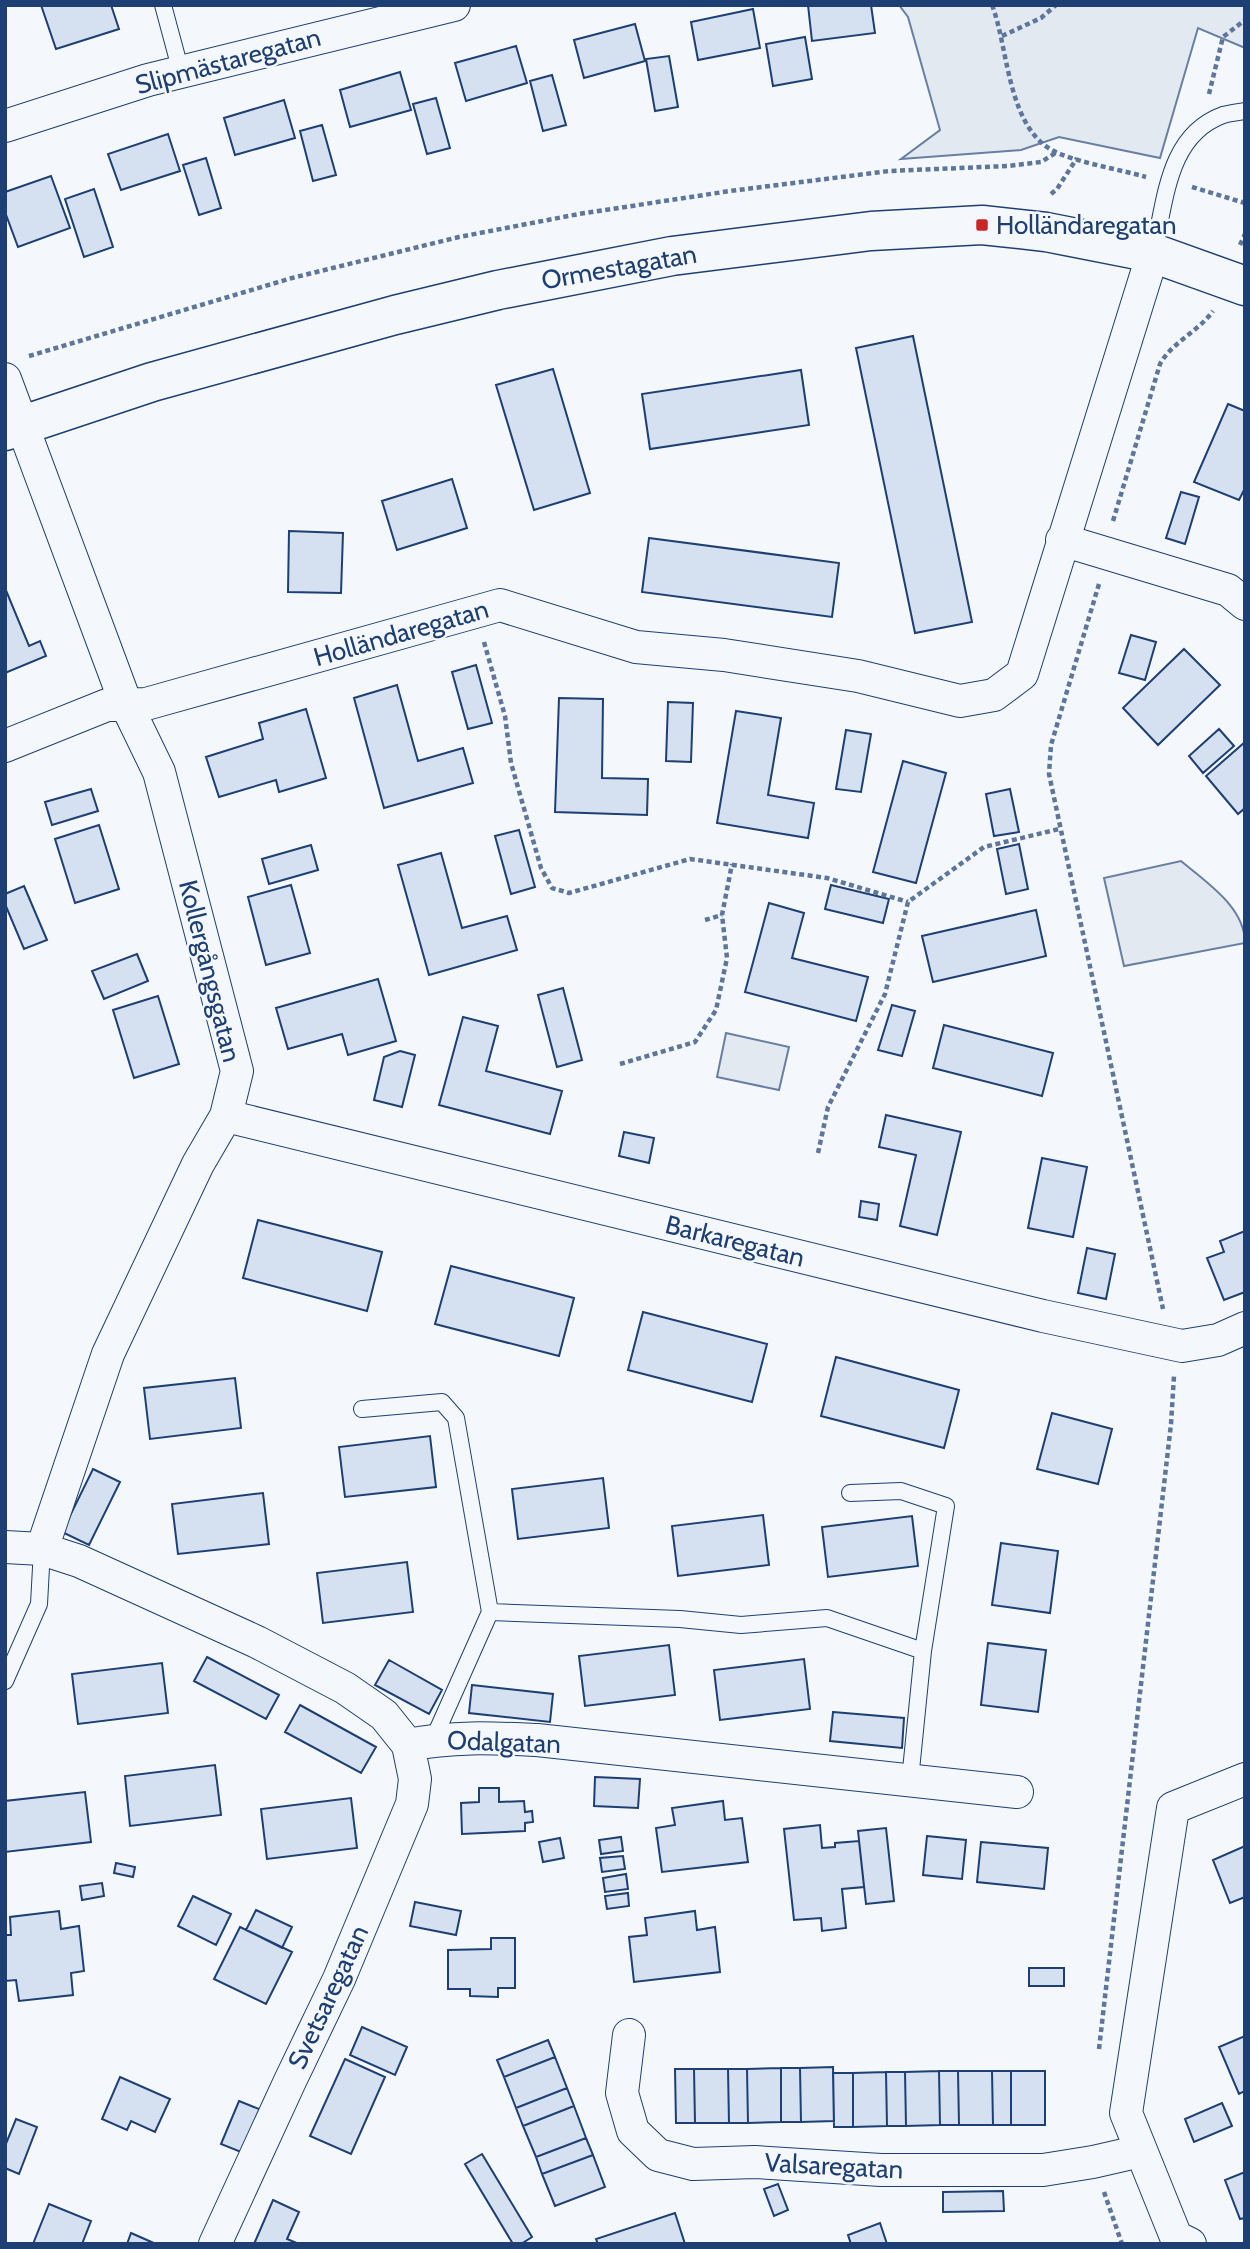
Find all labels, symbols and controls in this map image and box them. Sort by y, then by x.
street label: Slipmästaregatan [132,21,324,101]
place label: Holländaregatan [996,209,1177,241]
marker: Holländaregatan [974,217,990,233]
street label: Ormestagatan [539,238,699,296]
street label: Holländaregatan [310,593,492,673]
street label: Kollergångsgatan [172,877,248,1065]
street label: Barkaregatan [662,1208,808,1274]
street label: Odalgatan [447,1724,561,1760]
street label: Svetsaregatan [281,1920,375,2074]
street label: Valsaregatan [764,2146,904,2186]

